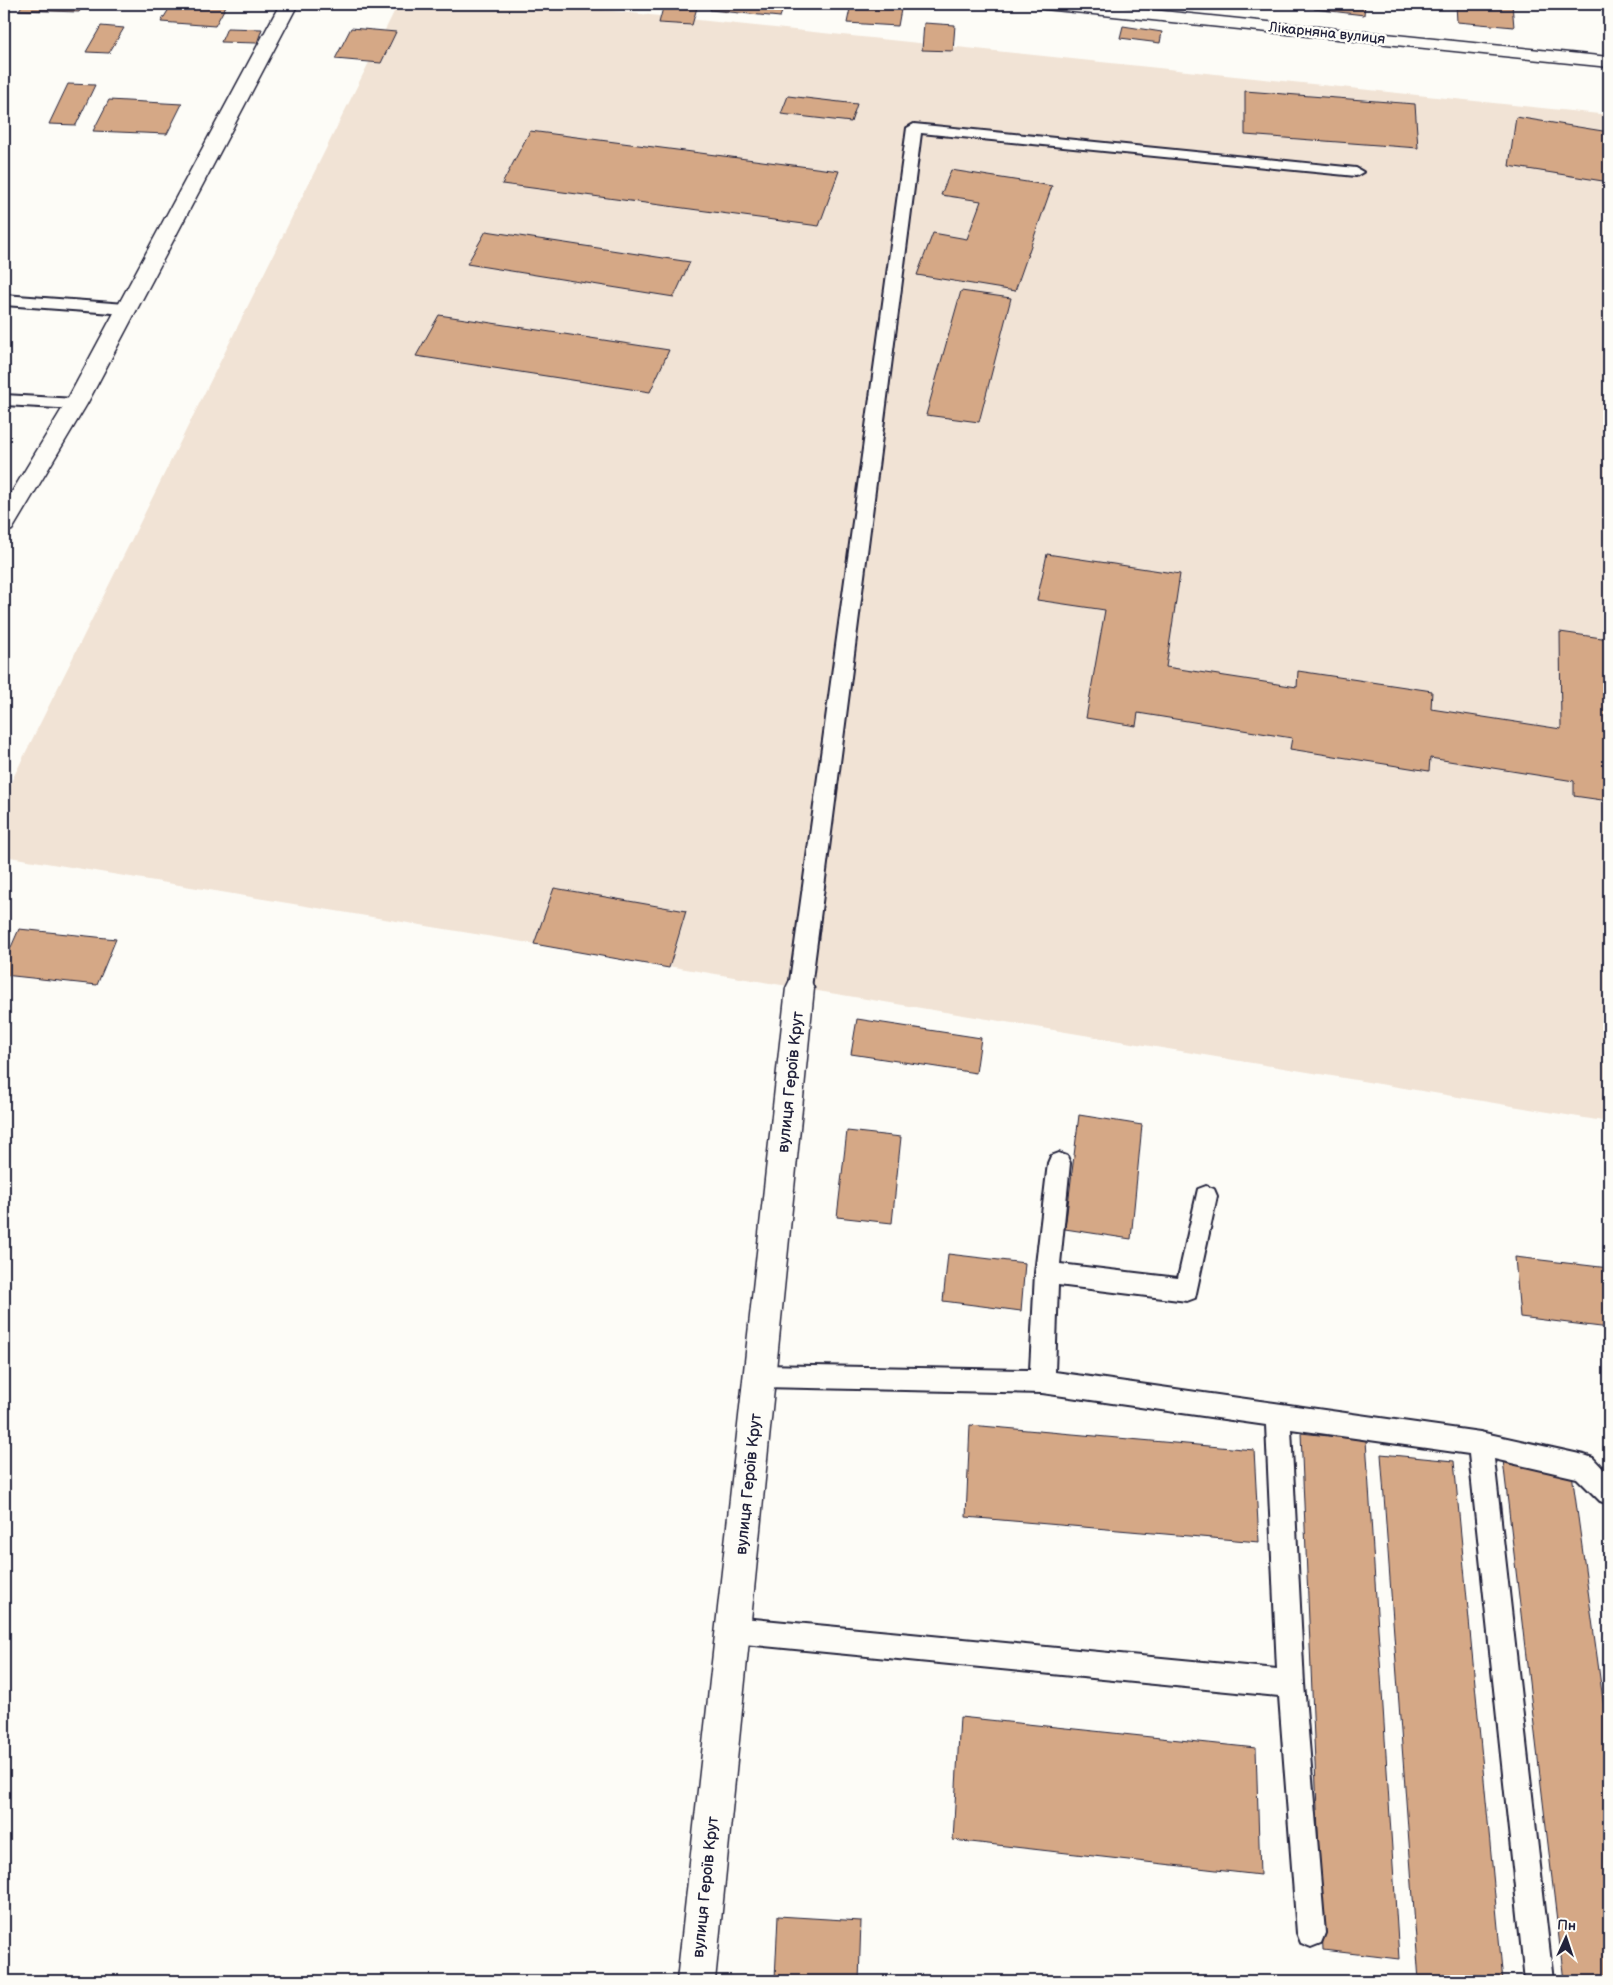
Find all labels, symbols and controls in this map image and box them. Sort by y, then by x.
street label: Лікарняна вулиця [1267,18,1386,48]
street label: вулиця Героїв Крут [774,1010,808,1154]
street label: вулиця Героїв Крут [732,1412,766,1556]
street label: вулиця Героїв Крут [689,1815,723,1959]
north arrow [1540,1912,1590,1962]
text: Пн [1557,1917,1576,1934]

